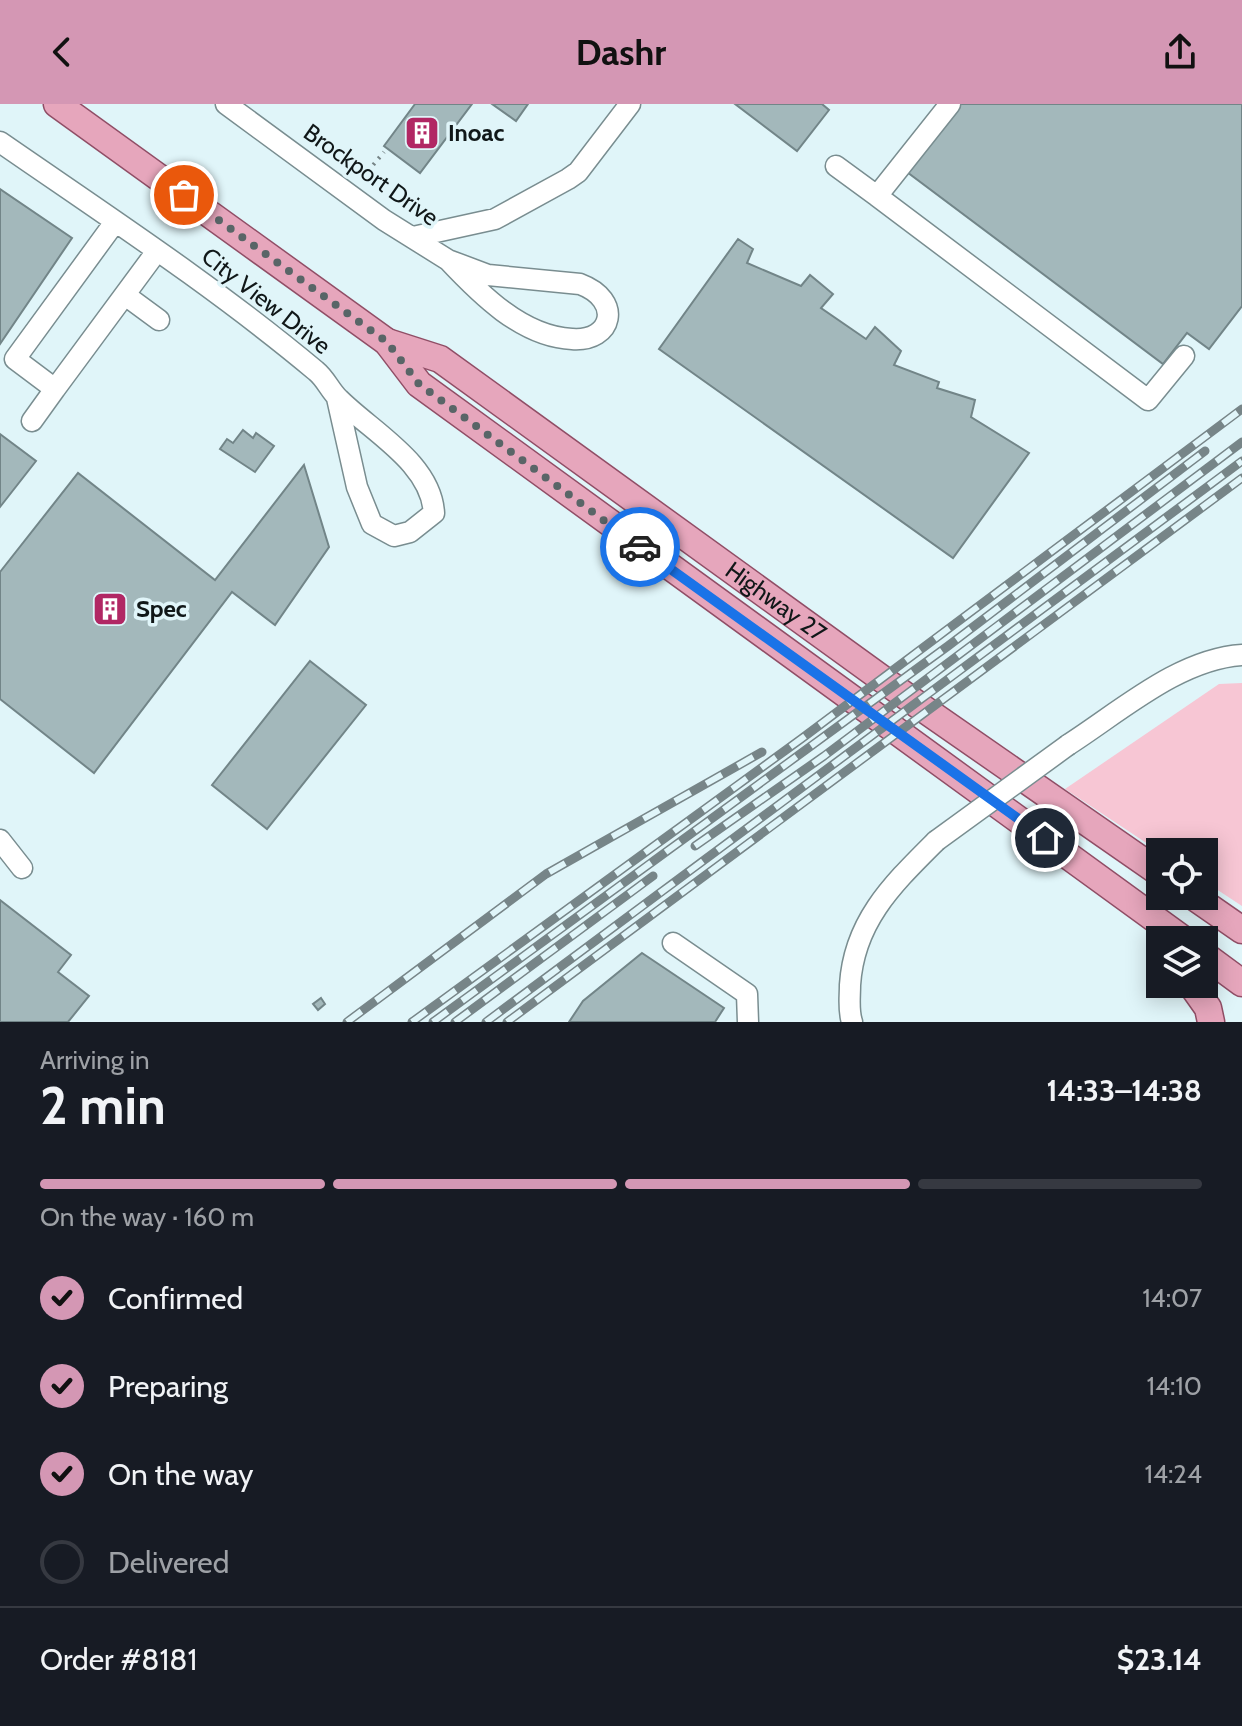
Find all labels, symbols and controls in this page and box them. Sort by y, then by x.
icon: back [40,30,84,74]
text: Dashr [576,30,666,74]
icon: share [1158,30,1202,74]
building icon: Inoac [403,114,441,152]
street label: Brockport Drive [298,117,444,232]
place label: Inoac [448,118,504,147]
pin [150,161,218,229]
icon: bag [162,173,206,217]
street label: City View Drive [196,241,337,360]
courier [600,507,680,587]
icon: car [618,525,662,569]
street label: Highway 27 [720,555,832,648]
building icon: Spec [91,590,129,628]
place label: Spec [136,594,187,623]
pin [1011,804,1079,872]
icon: home [1023,816,1067,860]
map controls [1146,838,1218,998]
button: locate [1146,838,1218,910]
button: layers [1146,926,1218,998]
text: Arriving in [40,1044,150,1076]
text: 14:33–14:38 [1046,1072,1202,1109]
text: 2 min [40,1074,166,1137]
text: On the way · 160 m [40,1201,254,1233]
icon: check [40,1276,84,1320]
text: Confirmed [108,1280,243,1317]
text: 14:07 [1142,1282,1202,1314]
icon: check [40,1364,84,1408]
text: Preparing [108,1368,228,1405]
text: 14:10 [1146,1370,1202,1402]
icon: check [40,1452,84,1496]
text: On the way [108,1456,253,1493]
text: 14:24 [1144,1458,1202,1490]
text: Delivered [108,1544,229,1581]
text: Order #8181 [40,1641,197,1678]
text: $23.14 [1117,1641,1202,1678]

